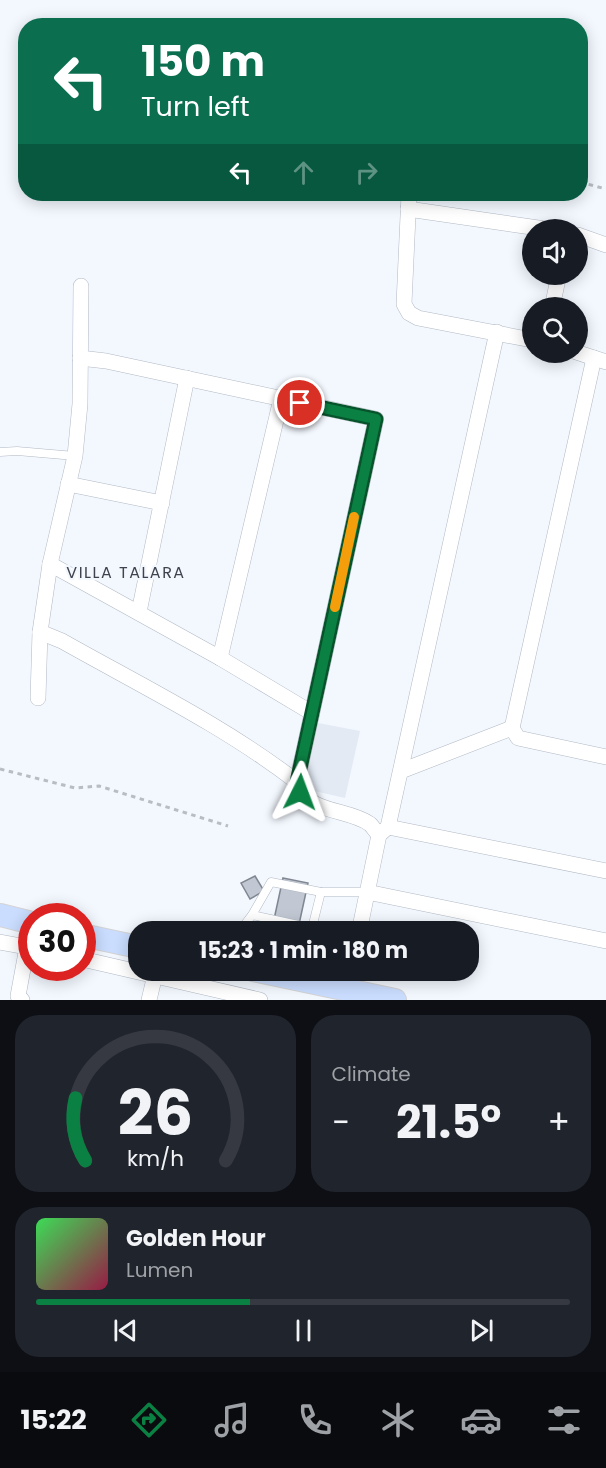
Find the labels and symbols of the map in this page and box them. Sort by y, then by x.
pin [274,377,325,428]
district label: VILLA TALARA [66,561,186,584]
position arrow [268,760,332,824]
speed limit sign: 30 [18,903,96,981]

